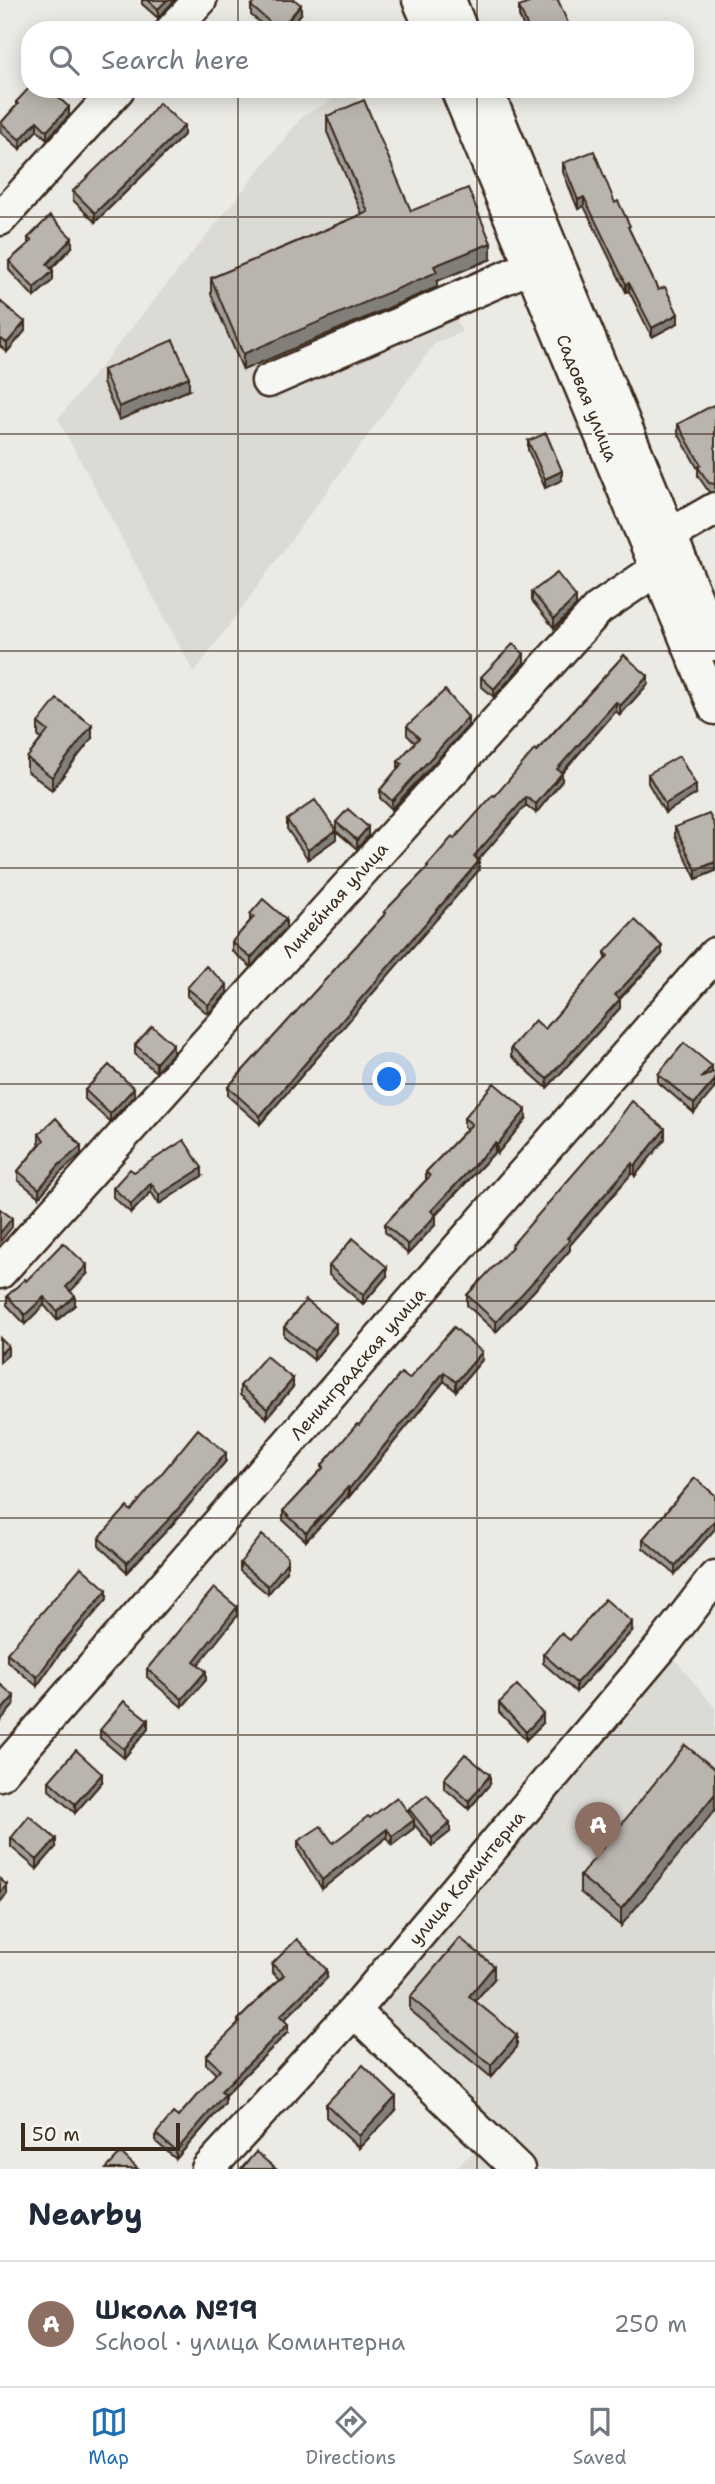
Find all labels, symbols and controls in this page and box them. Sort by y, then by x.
search box [21,21,694,98]
icon: search [45,41,83,79]
text: Search here [101,42,250,77]
street label: Садовая улица [551,331,623,465]
street label: Линейная улица [277,837,393,963]
your location [372,1062,406,1096]
street label: Ленинградская улица [285,1283,431,1445]
pin: A [575,1802,621,1860]
street label: улица Коминтерна [404,1806,530,1950]
scale bar [21,2120,180,2152]
text: 50 m [32,2122,80,2147]
text: Nearby [28,2194,143,2235]
text: Школа №19 [95,2292,258,2327]
text: A [42,2309,60,2339]
text: 250 m [614,2309,687,2339]
text: School · улица Коминтерна [95,2327,405,2357]
tab: Map [88,2403,129,2470]
tab: Directions [306,2403,396,2470]
tab: Saved [573,2403,627,2470]

